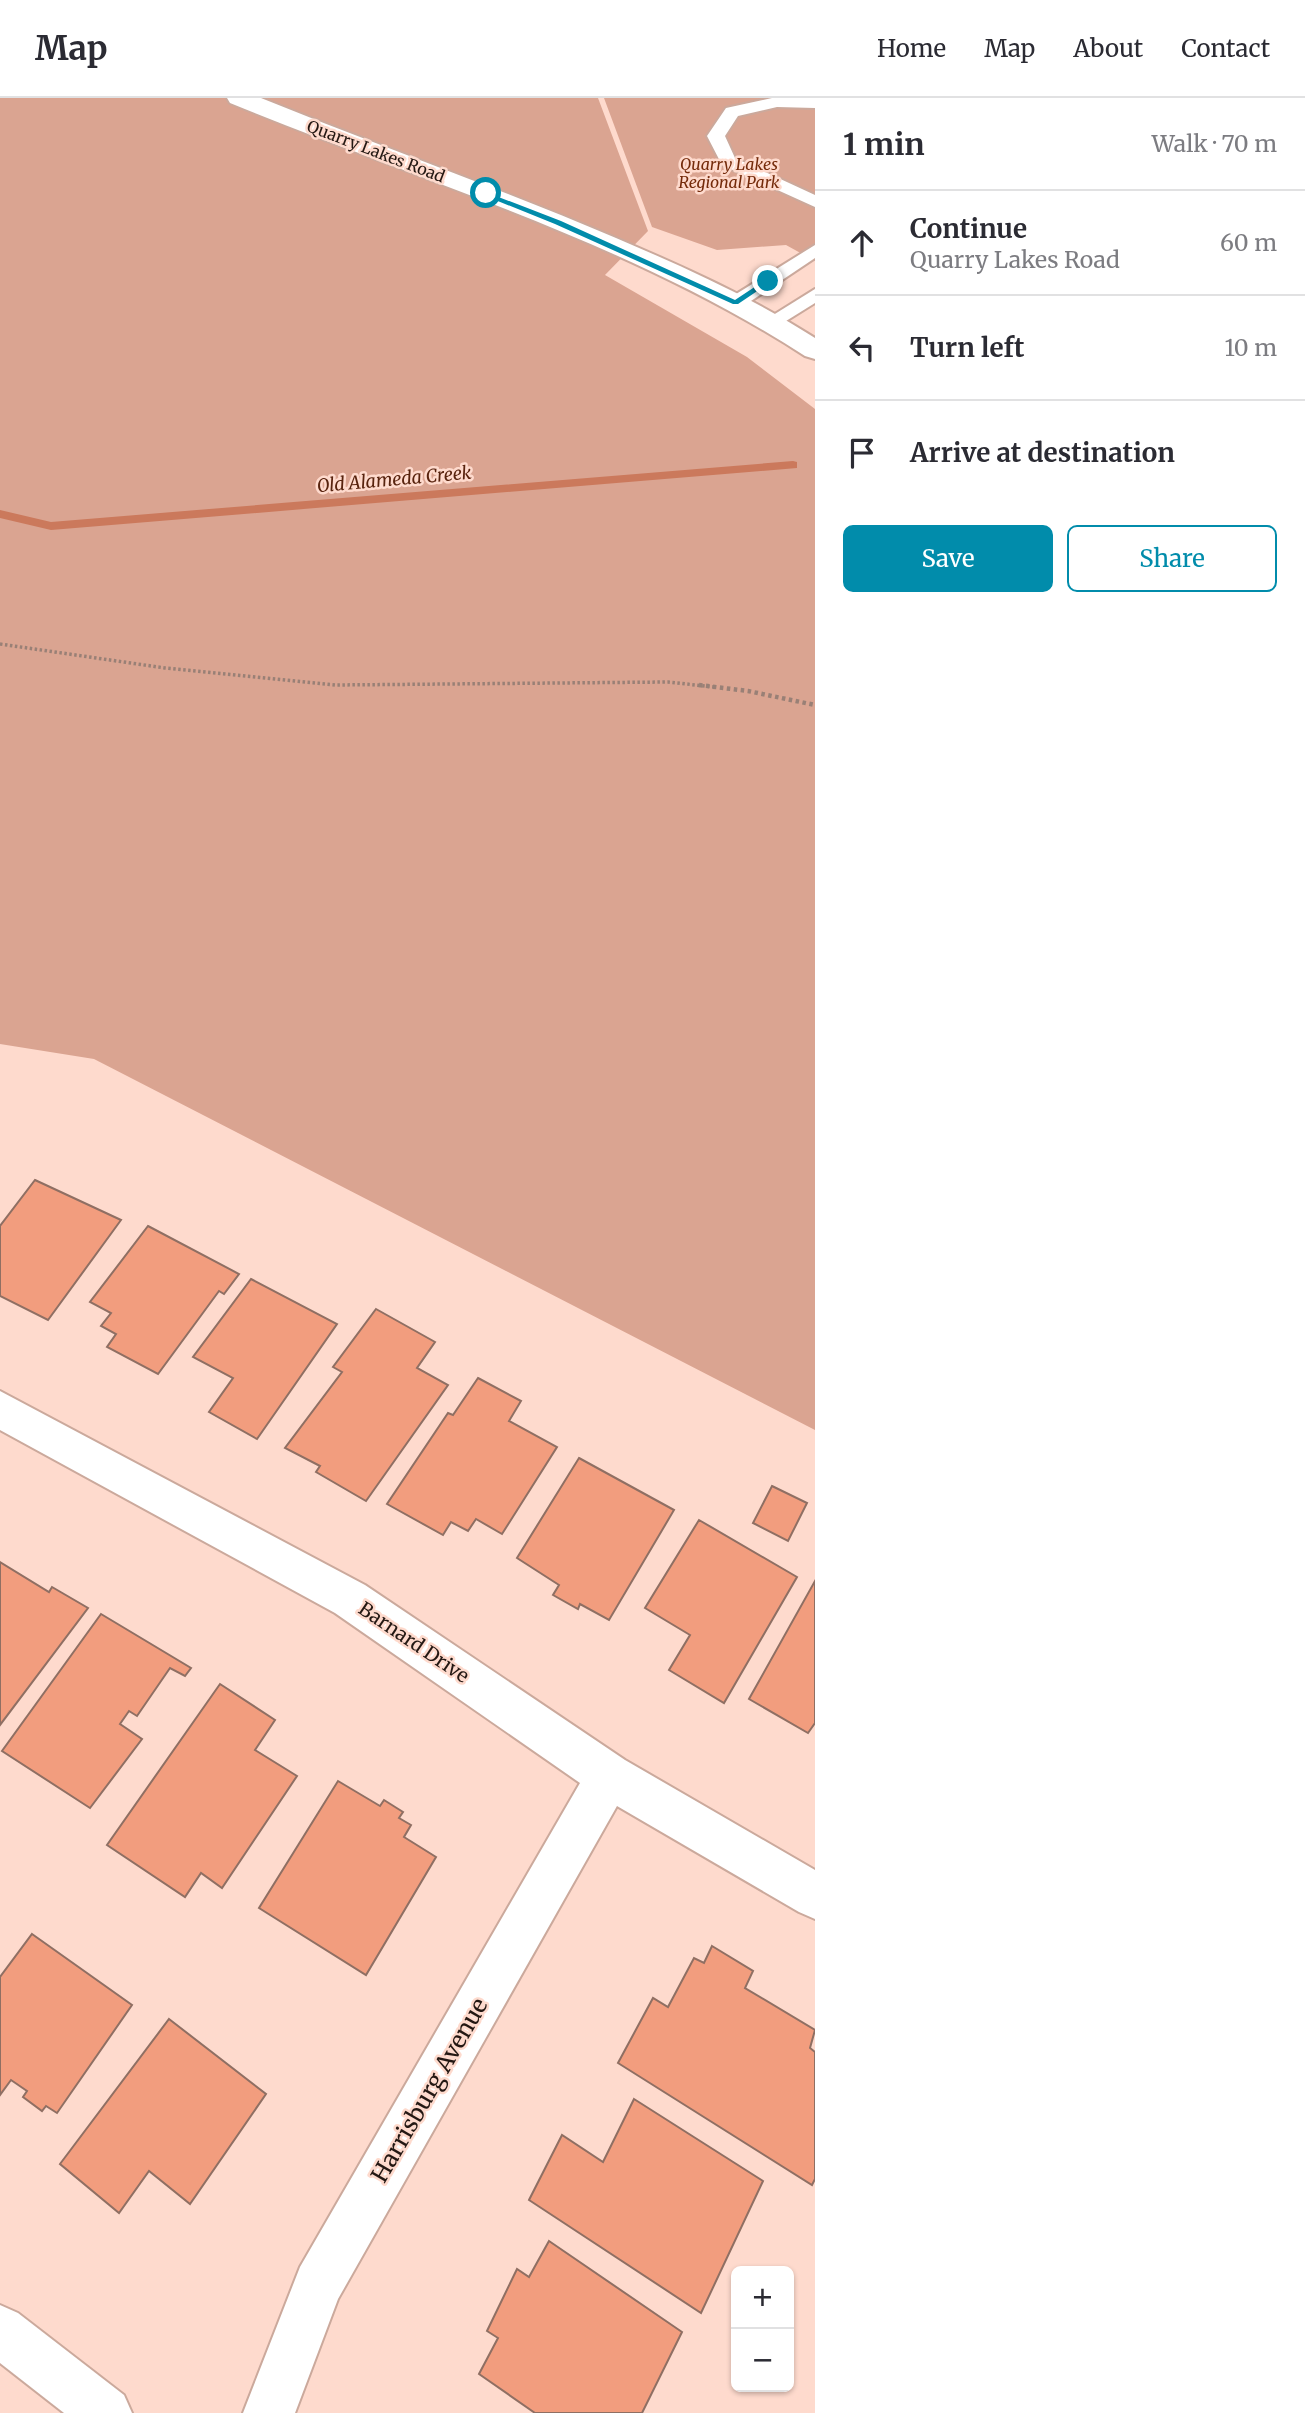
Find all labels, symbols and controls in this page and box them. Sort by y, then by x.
text: Map [35,28,108,69]
text: Home [877,33,946,64]
text: Map [984,33,1035,64]
text: About [1073,33,1143,64]
text: Contact [1181,33,1270,64]
street label: Quarry Lakes Road [304,116,448,187]
text: 1 min [843,125,925,163]
text: Walk · 70 m [1152,129,1277,158]
park label: Quarry Lakes Regional Park [678,154,780,192]
route start [470,177,501,208]
text: Continue [910,212,1027,245]
icon: ahead [843,224,881,262]
text: 60 m [1220,228,1277,257]
text: Quarry Lakes Road [910,245,1120,274]
route end [752,265,783,296]
icon: left [843,329,881,367]
text: Turn left [910,331,1024,364]
text: 10 m [1224,333,1277,362]
icon: arrive [843,434,881,472]
text: Arrive at destination [910,436,1175,469]
water label: Old Alameda Creek [316,461,472,497]
button: Save [843,525,1053,592]
button: Share [1067,525,1277,592]
street label: Barnard Drive [354,1596,474,1688]
street label: Harrisburg Avenue [364,1993,494,2187]
map controls [731,2266,794,2392]
button: + [731,2266,794,2329]
button: − [731,2329,794,2392]

